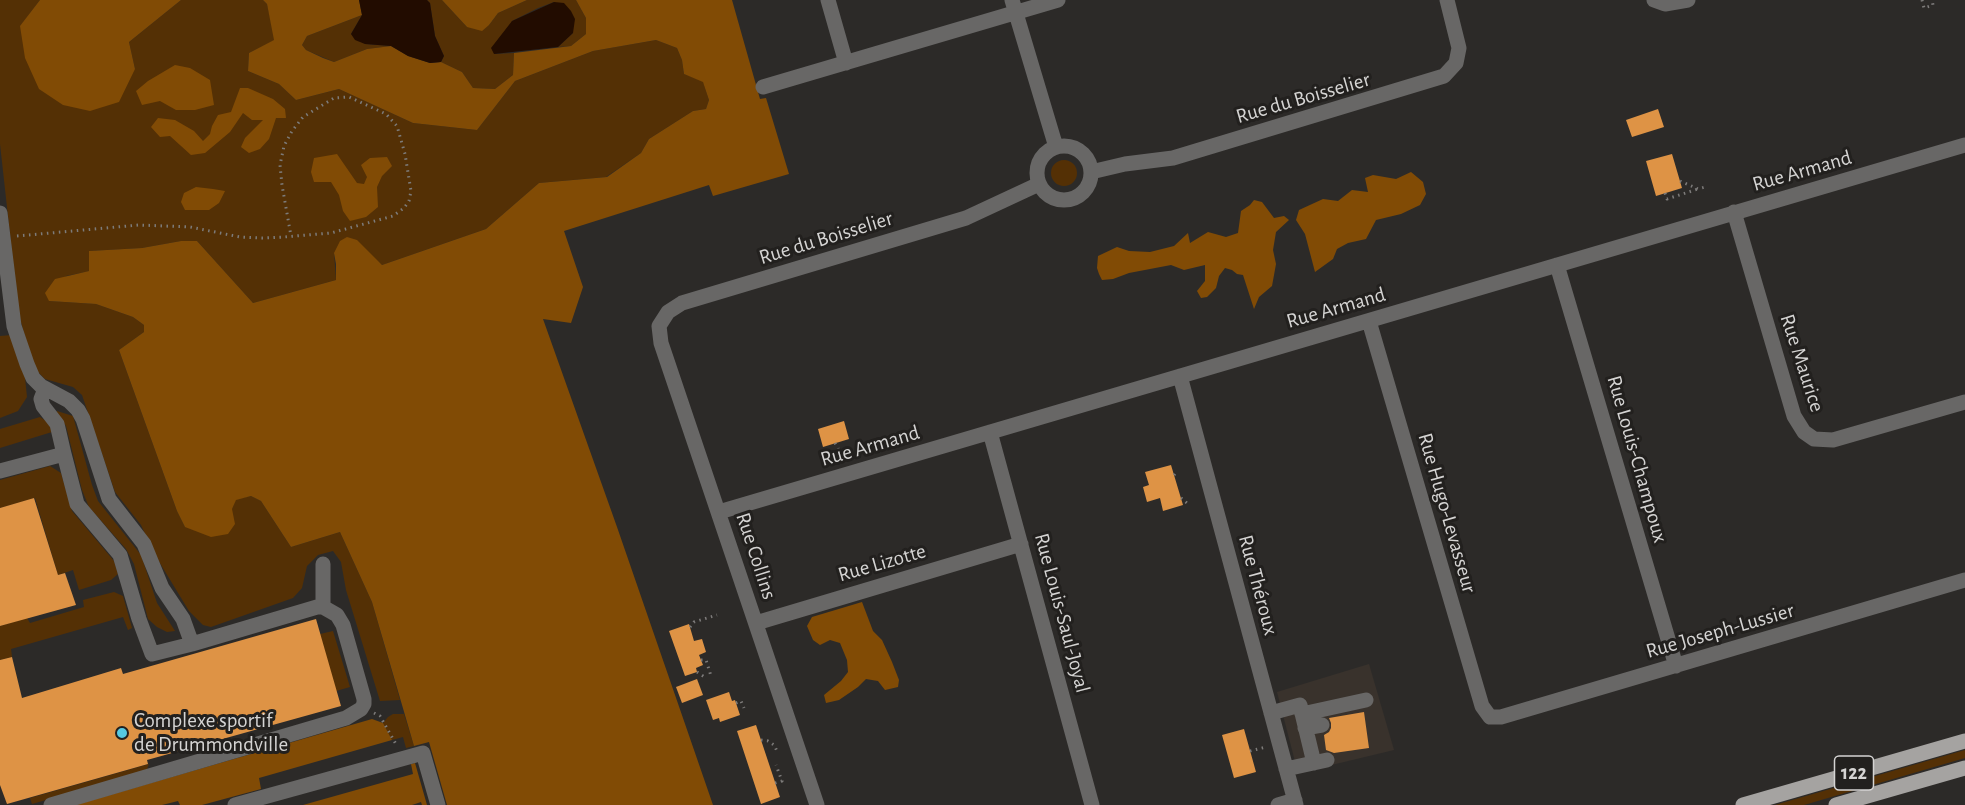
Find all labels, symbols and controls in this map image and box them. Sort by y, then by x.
street label: Rue du Boisselier [1233,67,1373,129]
street label: Rue Armand [1750,145,1854,197]
street label: Rue du Boisselier [756,206,896,270]
street label: Rue Armand [1284,282,1388,334]
street label: Rue Maurice [1774,311,1830,415]
street label: Rue Louis-Champoux [1601,372,1673,546]
street label: Rue Armand [818,420,922,472]
street label: Rue Hugo-Levasseur [1412,430,1482,596]
street label: Rue Collins [730,509,782,603]
street label: Rue Louis-Saul-Joyal [1029,530,1095,696]
street label: Rue Théroux [1233,532,1283,638]
street label: Rue Lizotte [835,538,929,588]
street label: Rue Joseph-Lussier [1643,598,1797,664]
place label: Complexe sportif de Drummondville [134,708,288,758]
marker: Complexe sportif de Drummondville [115,726,129,740]
road number: 122 [1834,756,1874,790]

